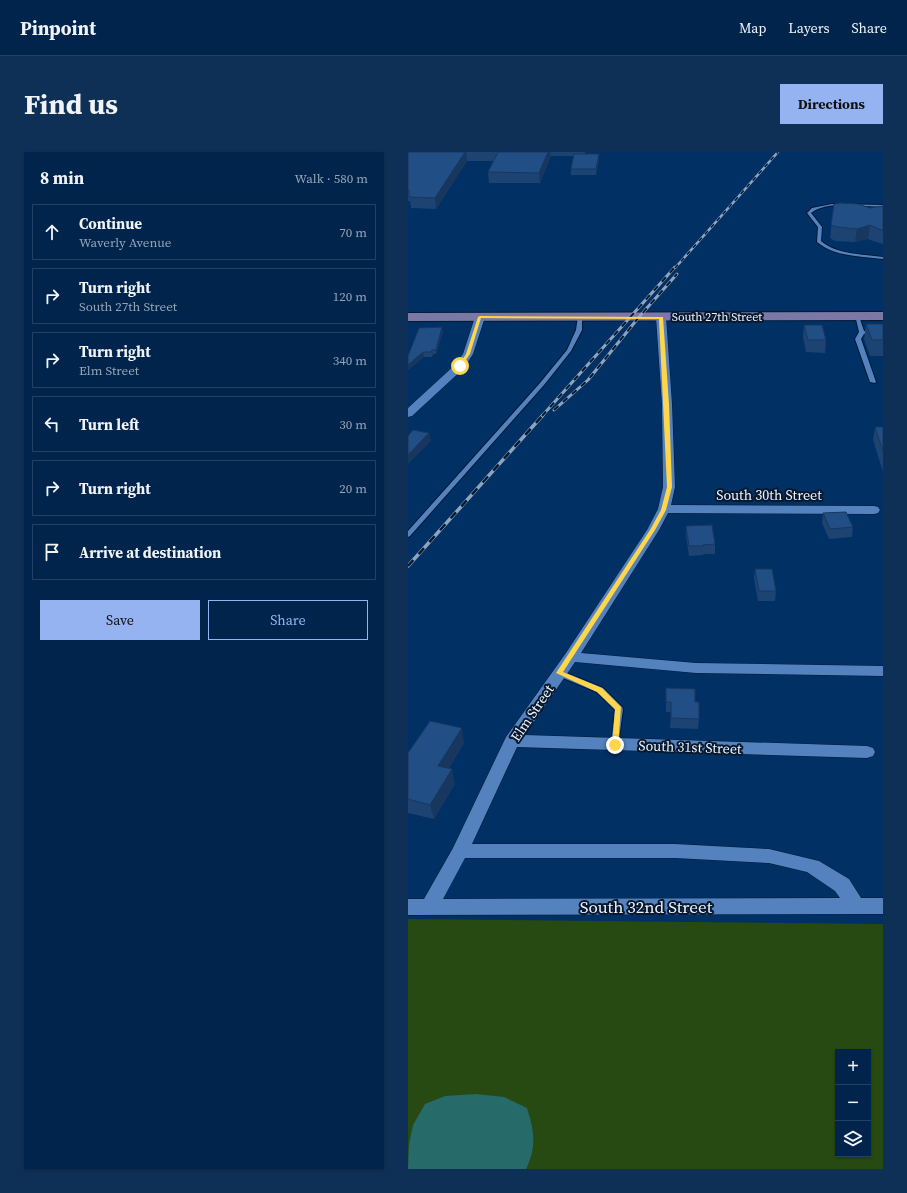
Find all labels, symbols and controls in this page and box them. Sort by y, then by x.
text: Pinpoint [20,15,96,41]
text: Map [739,18,766,38]
text: Layers [788,18,830,38]
text: Share [852,18,887,38]
button: Directions [780,84,883,124]
text: Find us [24,85,118,123]
text: 8 min [40,166,84,190]
text: Walk · 580 m [295,170,368,187]
text: Continue [79,213,142,234]
icon: ahead [41,221,63,243]
text: 70 m [339,224,367,241]
text: Waverly Avenue [79,234,171,251]
text: Turn right [79,277,151,298]
icon: right [41,285,63,307]
text: 120 m [333,288,367,305]
text: South 27th Street [79,298,177,315]
street label: South 27th Street [672,309,762,325]
text: Turn right [79,341,151,362]
icon: right [41,349,63,371]
text: 340 m [333,352,367,369]
route start [451,357,469,375]
text: Elm Street [79,362,139,379]
icon: left [41,413,63,435]
text: Turn left [79,414,139,435]
text: 30 m [339,416,367,433]
icon: right [41,477,63,499]
text: Turn right [79,478,151,499]
text: 20 m [339,480,367,497]
street label: South 30th Street [716,485,822,505]
icon: arrive [41,541,63,563]
text: Arrive at destination [79,542,221,563]
button: Save [40,600,200,640]
button: Share [208,600,368,640]
street label: Elm Street [506,680,559,745]
street label: South 31st Street [638,735,742,759]
route end [606,736,624,754]
street label: South 32nd Street [580,895,713,919]
map controls [835,1049,871,1157]
button: + [835,1049,871,1085]
button: − [835,1085,871,1121]
button: layers [835,1121,871,1157]

